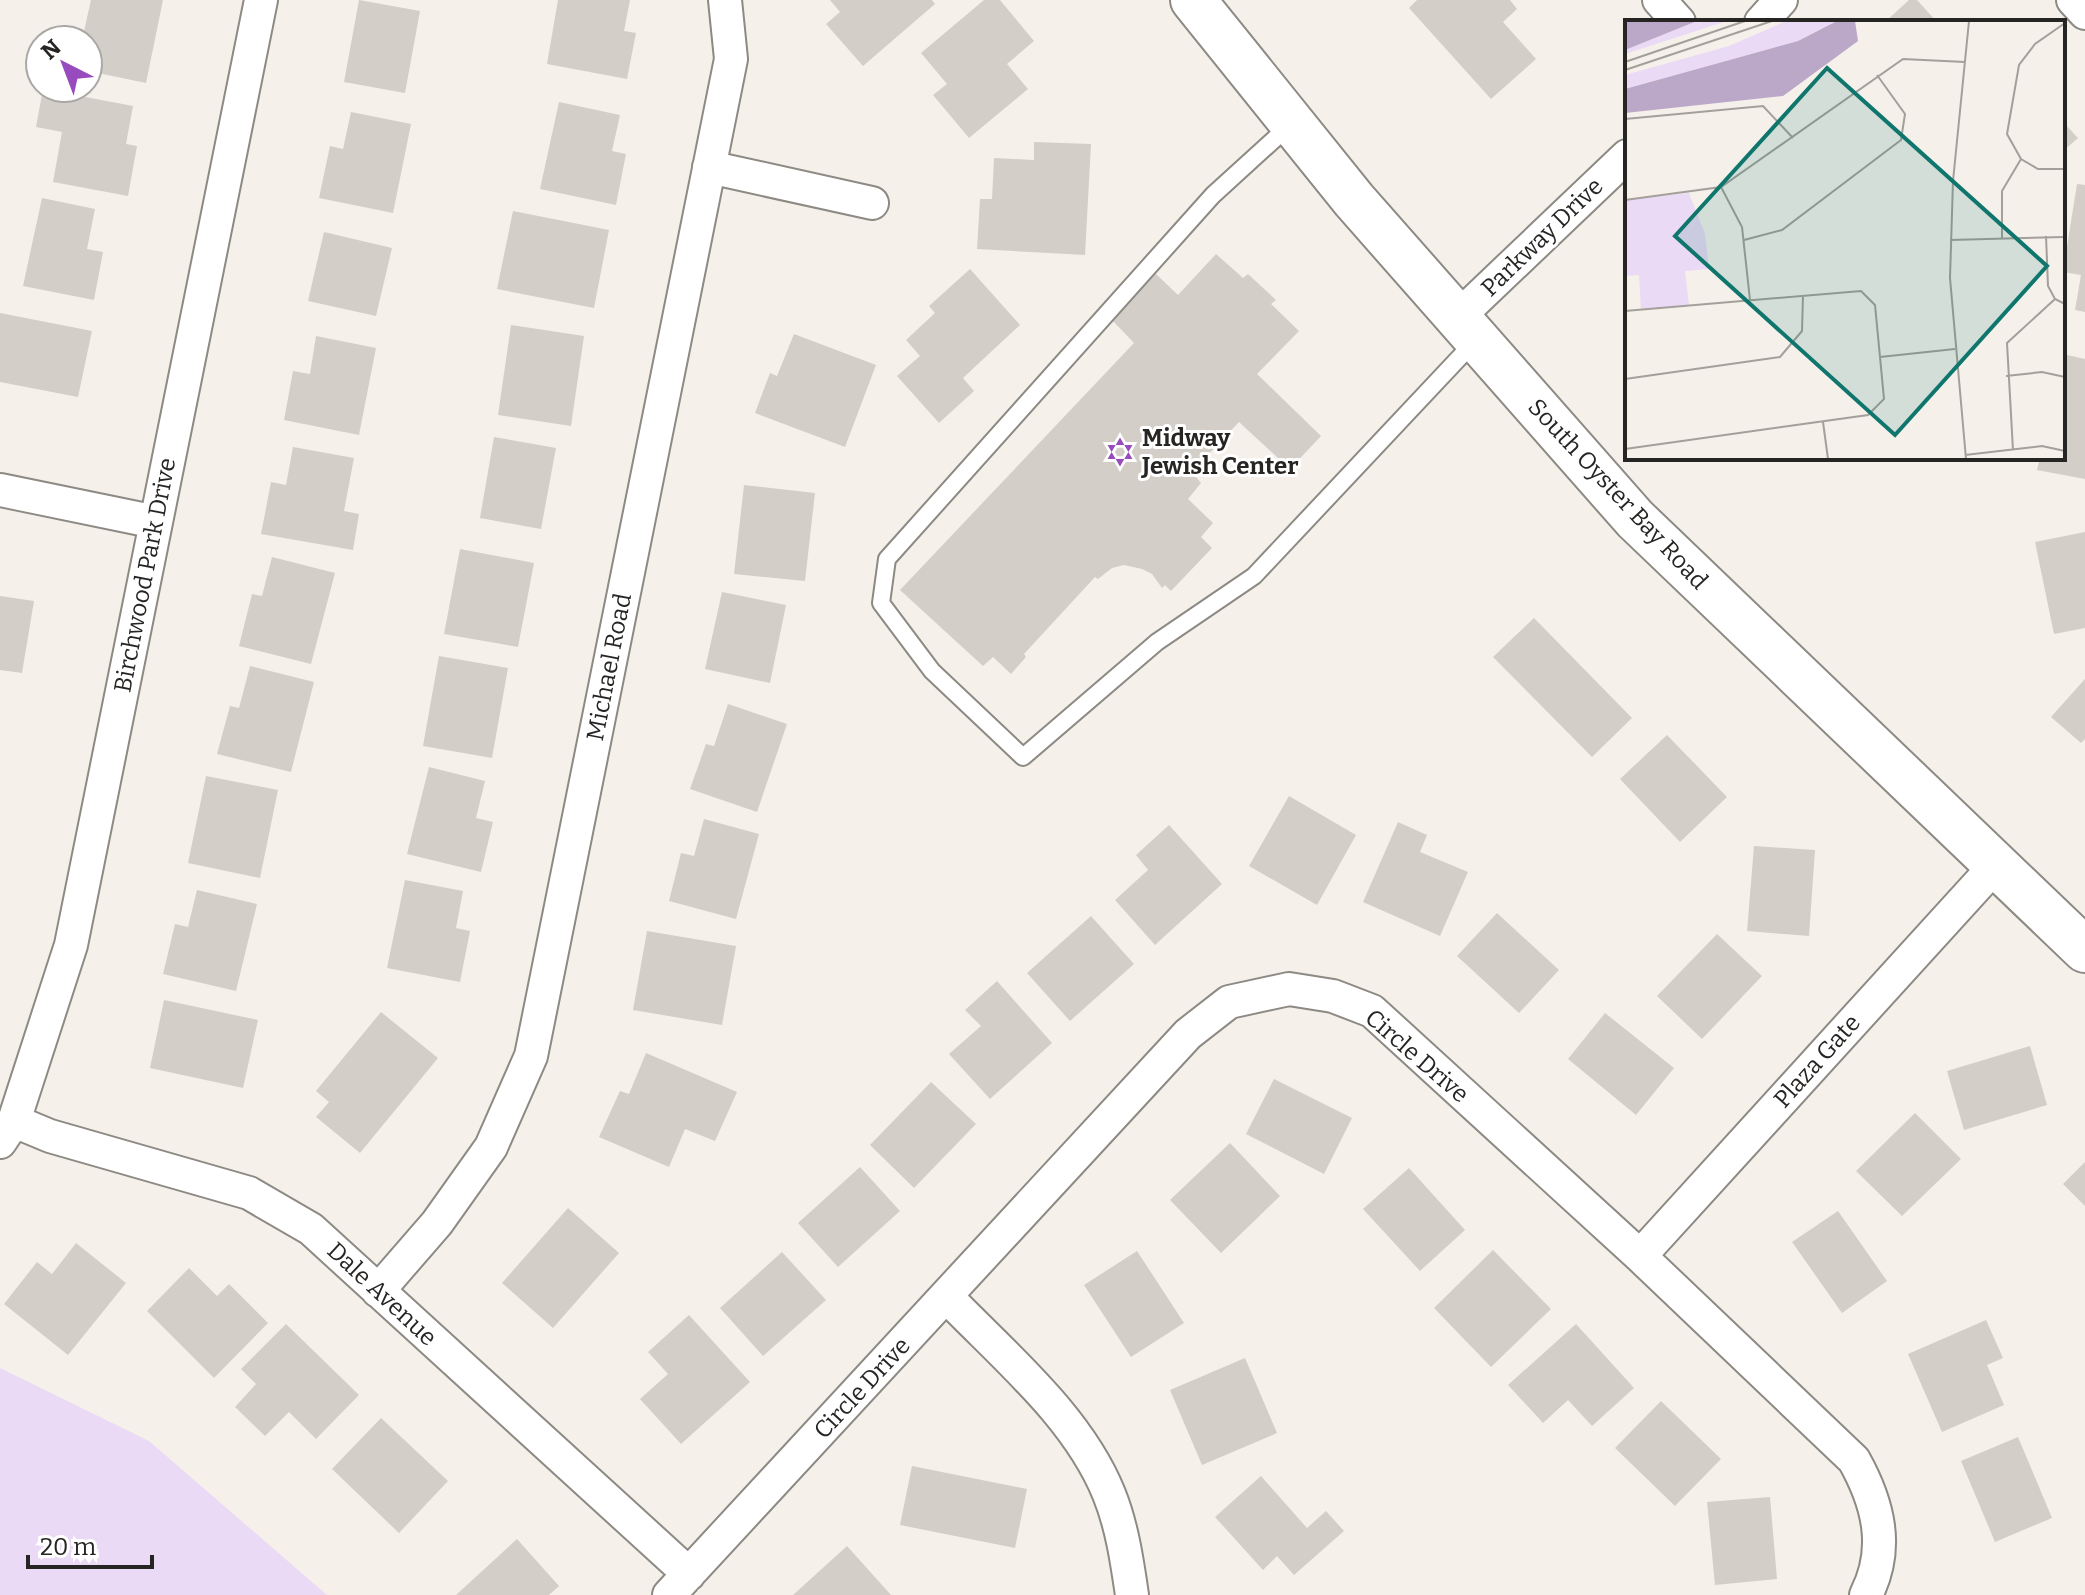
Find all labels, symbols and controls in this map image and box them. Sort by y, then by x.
inset map [1625,20,2065,460]
north arrow [24,24,104,104]
text: N [36,34,66,65]
street label: Parkway Drive [1475,172,1609,302]
street label: South Oyster Bay Road [1522,393,1714,595]
place label: Midway Jewish Center [1140,424,1299,480]
synagogue icon: Midway Jewish Center [1105,437,1135,467]
street label: Birchwood Park Drive [109,455,181,695]
street label: Michael Road [581,591,637,743]
street label: Circle Drive [1360,1003,1474,1109]
street label: Plaza Gate [1768,1009,1866,1113]
street label: Dale Avenue [322,1236,442,1352]
street label: Circle Drive [808,1332,916,1444]
scale bar [28,1519,152,1569]
text: 20 m [40,1533,96,1561]

